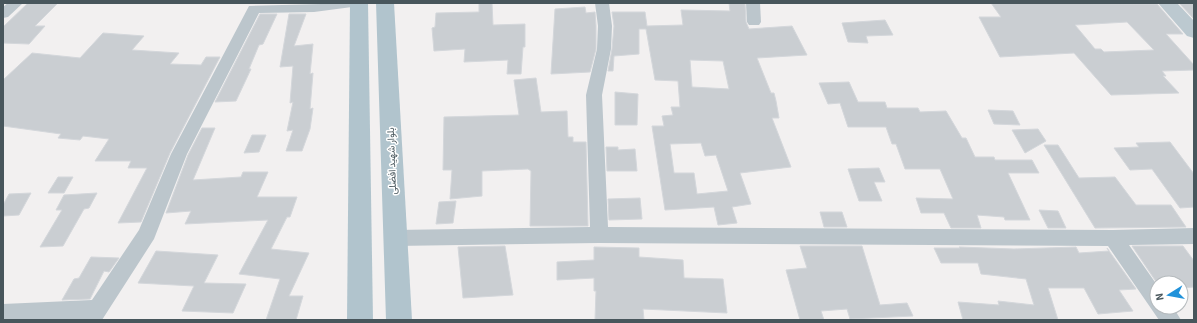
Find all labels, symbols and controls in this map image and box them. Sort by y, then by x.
street label: بلوار شهید افضلی [384,127,400,195]
north arrow [1149,275,1189,315]
text: N [1152,292,1168,302]

